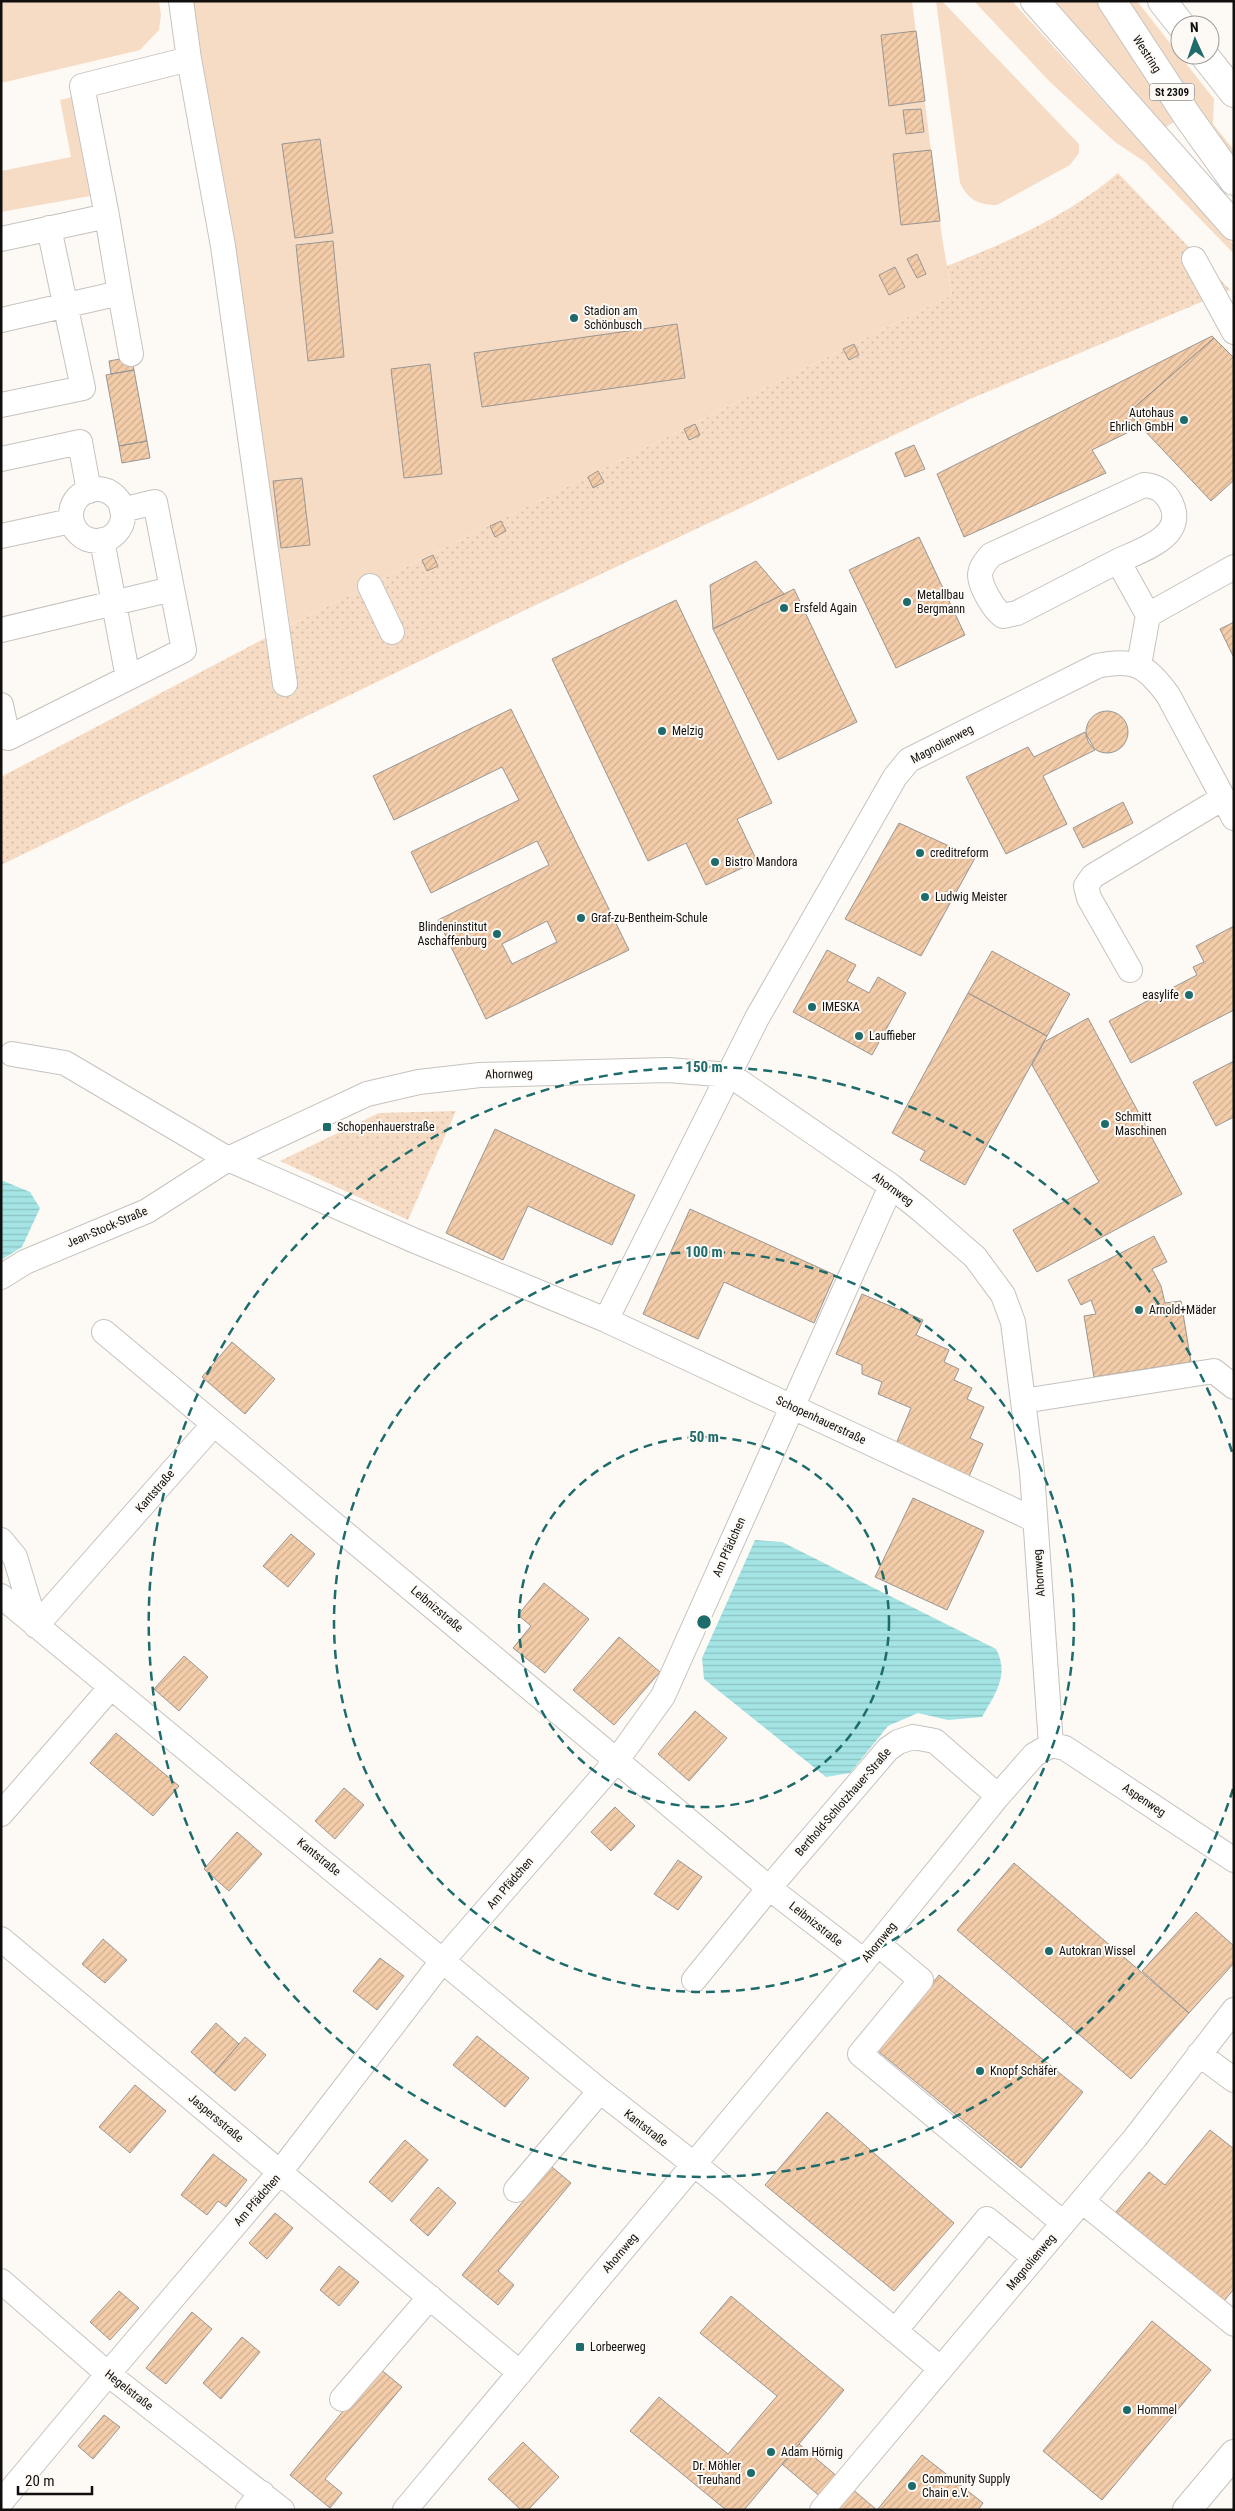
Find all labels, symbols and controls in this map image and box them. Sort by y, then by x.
north arrow [1170,15,1220,65]
text: N [1190,19,1199,35]
street label: Westring [1130,33,1164,75]
road number: St 2309 [1150,84,1194,100]
place label: Stadion am Schönbusch [584,304,642,332]
marker: Stadion am Schönbusch [568,312,580,324]
place label: Autohaus Ehrlich GmbH [1110,406,1174,434]
marker: Autohaus Ehrlich GmbH [1178,414,1190,426]
place label: Metallbau Bergmann [917,588,965,616]
marker: Metallbau Bergmann [901,596,913,608]
place label: Ersfeld Again [794,601,857,615]
marker: Ersfeld Again [778,602,790,614]
street label: Magnolienweg [908,722,976,766]
place label: Melzig [672,724,703,738]
marker: Melzig [656,725,668,737]
place label: creditreform [930,846,989,860]
marker: creditreform [914,847,926,859]
place label: Bistro Mandora [725,855,798,869]
marker: Bistro Mandora [709,856,721,868]
place label: Ludwig Meister [935,890,1008,904]
marker: Ludwig Meister [919,891,931,903]
place label: Graf-zu-Bentheim-Schule [591,911,708,925]
marker: Graf-zu-Bentheim-Schule [575,912,587,924]
place label: Blindeninstitut Aschaffenburg [417,920,487,948]
marker: Blindeninstitut Aschaffenburg [491,928,503,940]
place label: easylife [1142,988,1179,1002]
marker: easylife [1183,989,1195,1001]
place label: IMESKA [822,1000,860,1014]
marker: IMESKA [806,1001,818,1013]
place label: Lauffieber [869,1029,916,1043]
marker: Lauffieber [853,1030,865,1042]
text: 150 m [685,1058,723,1076]
street label: Ahornweg [485,1067,533,1081]
place label: Schmitt Maschinen [1115,1110,1167,1138]
marker: Schmitt Maschinen [1099,1118,1111,1130]
place label: Schopenhauerstraße [337,1120,435,1134]
marker: Schopenhauerstraße [321,1121,333,1133]
street label: Ahornweg [870,1169,916,1209]
street label: Jean-Stock-Straße [64,1204,150,1250]
text: 100 m [685,1243,723,1261]
place label: Arnold+Mäder [1149,1303,1216,1317]
marker: Arnold+Mäder [1133,1304,1145,1316]
street label: Schopenhauerstraße [774,1393,869,1447]
text: 50 m [689,1428,719,1446]
street label: Kantstraße [133,1467,177,1515]
street label: Am Pfädchen [710,1515,748,1579]
street label: Ahornweg [1030,1549,1048,1597]
street label: Leibnizstraße [408,1583,466,1635]
centre of rings [695,1613,713,1631]
street label: Berthold-Schlotzhauer-Straße [792,1745,894,1859]
street label: Aspenweg [1120,1780,1168,1820]
street label: Kantstraße [294,1835,344,1879]
street label: Am Pfädchen [484,1854,536,1912]
street label: Leibnizstraße [787,1899,846,1949]
street label: Ahornweg [859,1919,899,1965]
place label: Autokran Wissel [1059,1944,1135,1958]
marker: Autokran Wissel [1043,1945,1055,1957]
place label: Knopf Schäfer [990,2064,1057,2078]
marker: Knopf Schäfer [974,2065,986,2077]
street label: Jaspersstraße [186,2091,247,2145]
street label: Kantstraße [621,2107,671,2150]
street label: Am Pfädchen [231,2171,283,2229]
street label: Ahornweg [599,2230,641,2276]
street label: Magnolienweg [1004,2231,1059,2293]
place label: Lorbeerweg [590,2340,646,2354]
marker: Lorbeerweg [574,2341,586,2353]
street label: Hegelstraße [102,2367,156,2413]
place label: Hommel [1137,2403,1177,2417]
marker: Hommel [1121,2404,1133,2416]
place label: Adam Hörnig [781,2445,843,2459]
marker: Adam Hörnig [765,2446,777,2458]
place label: Dr. Möhler Treuhand [692,2459,741,2487]
scale bar [18,2464,91,2496]
marker: Dr. Möhler Treuhand [745,2467,757,2479]
text: 20 m [25,2472,55,2490]
place label: Community Supply Chain e.V. [922,2472,1010,2500]
marker: Community Supply Chain e.V. [906,2480,918,2492]

